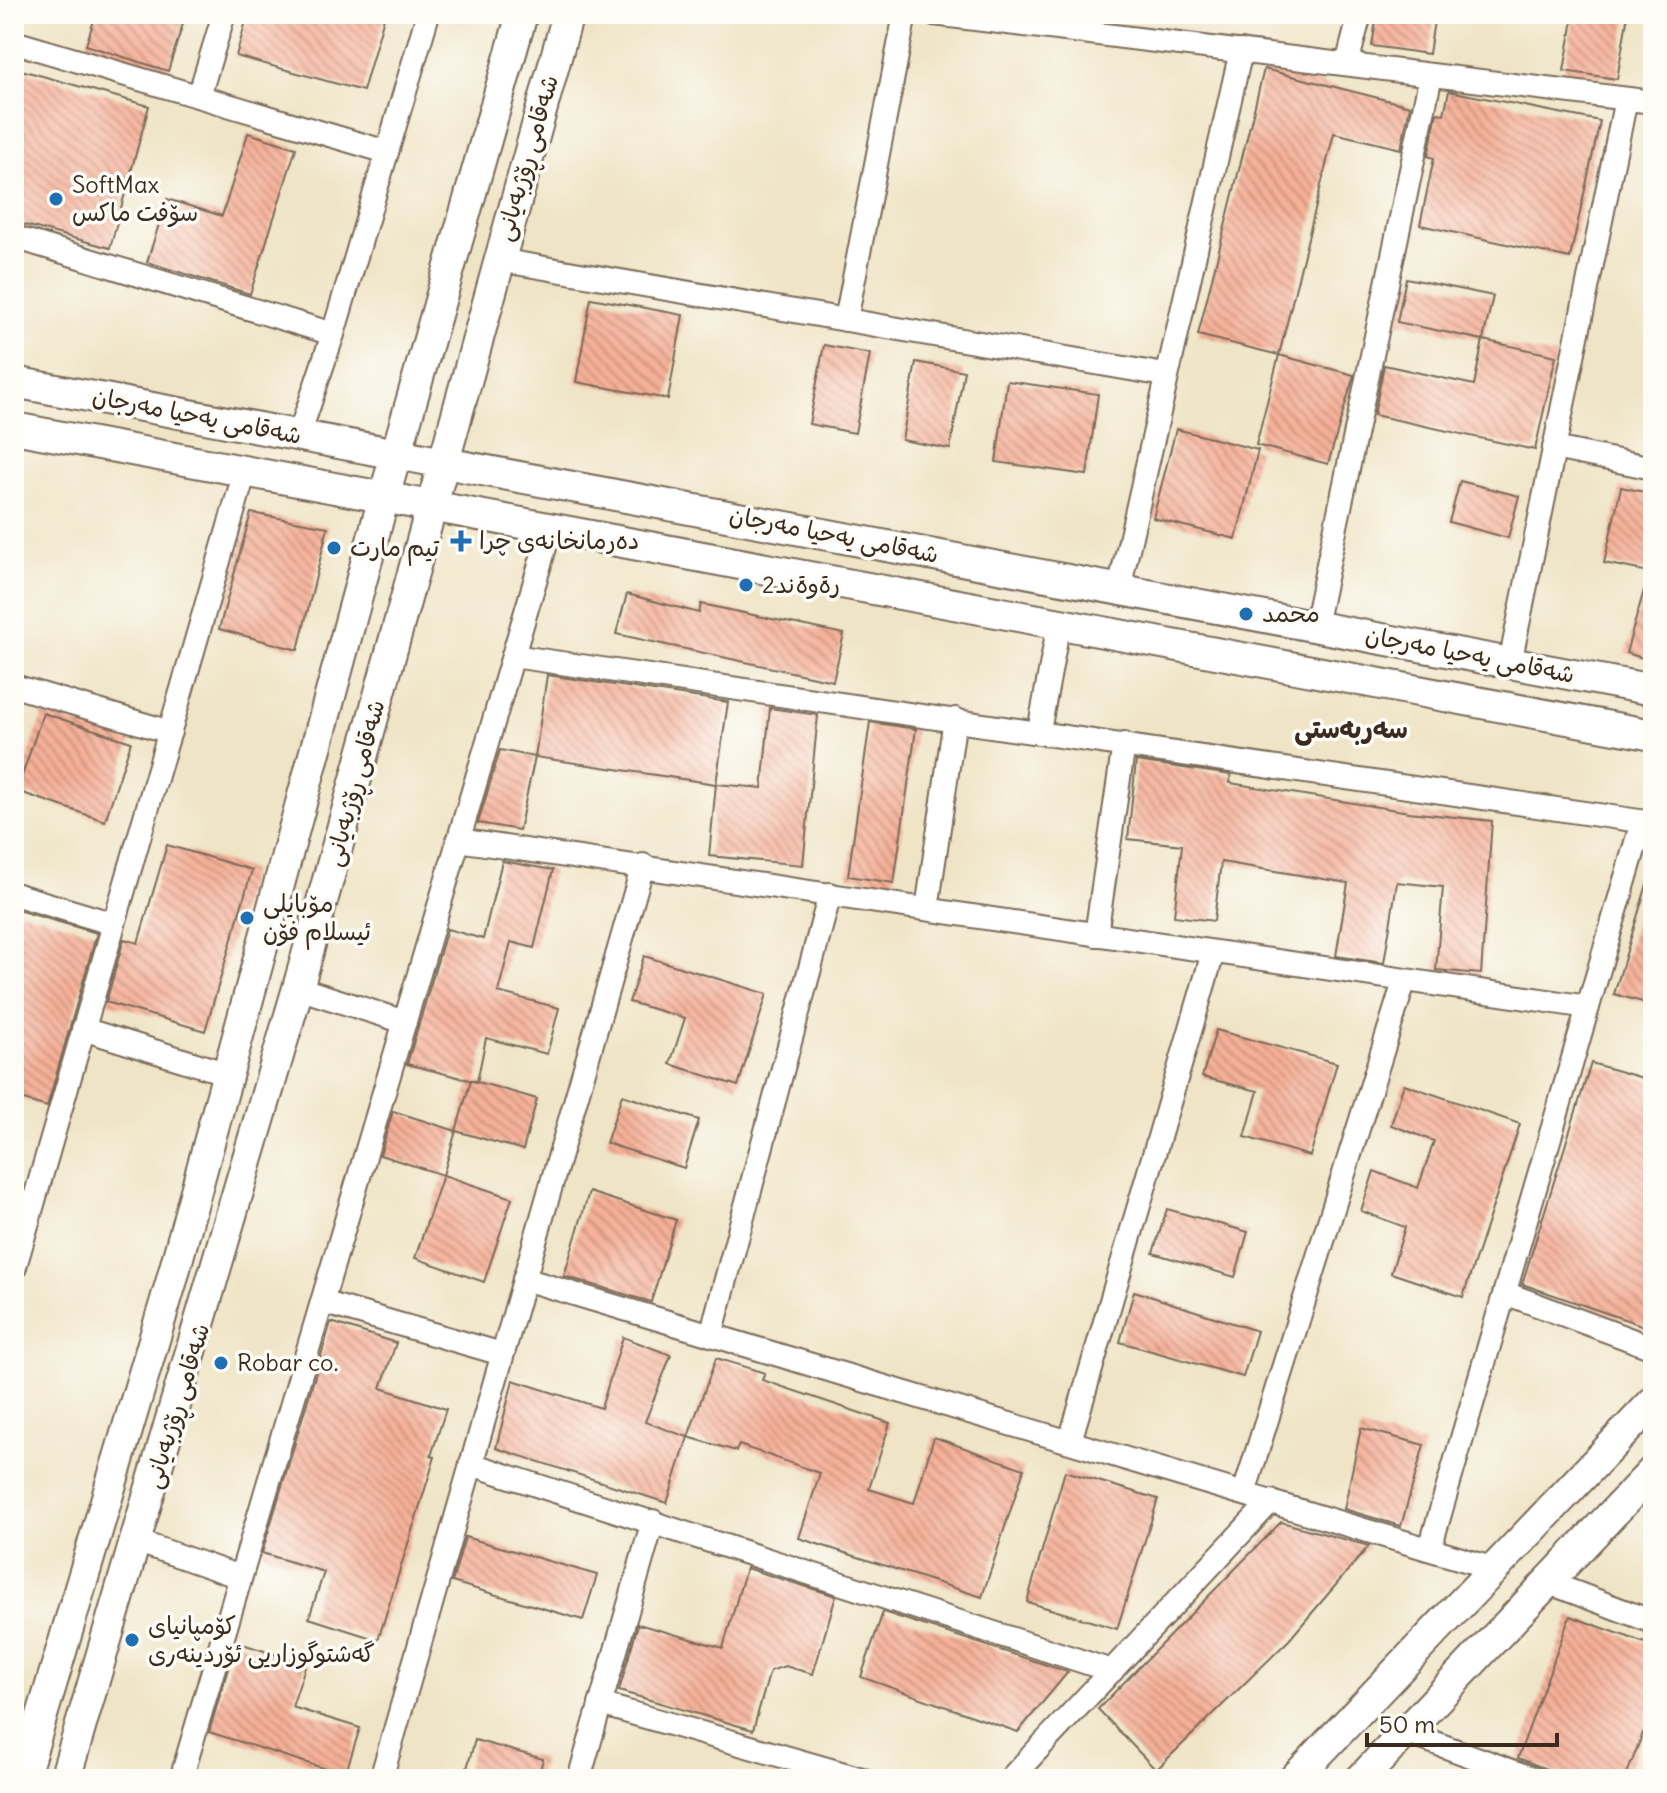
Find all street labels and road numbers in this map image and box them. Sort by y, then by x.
street label: شەقامی ڕۆژبەیانی [488,71,570,246]
street label: شەقامی یەحیا مەرجان [90,380,304,451]
street label: شەقامی یەحیا مەرجان [727,499,941,570]
street label: شەقامی یەحیا مەرجان [1363,619,1577,690]
street label: شەقامی ڕۆژبەیانی [317,696,396,871]
street label: شەقامی ڕۆژبەیانی [137,1320,221,1494]

